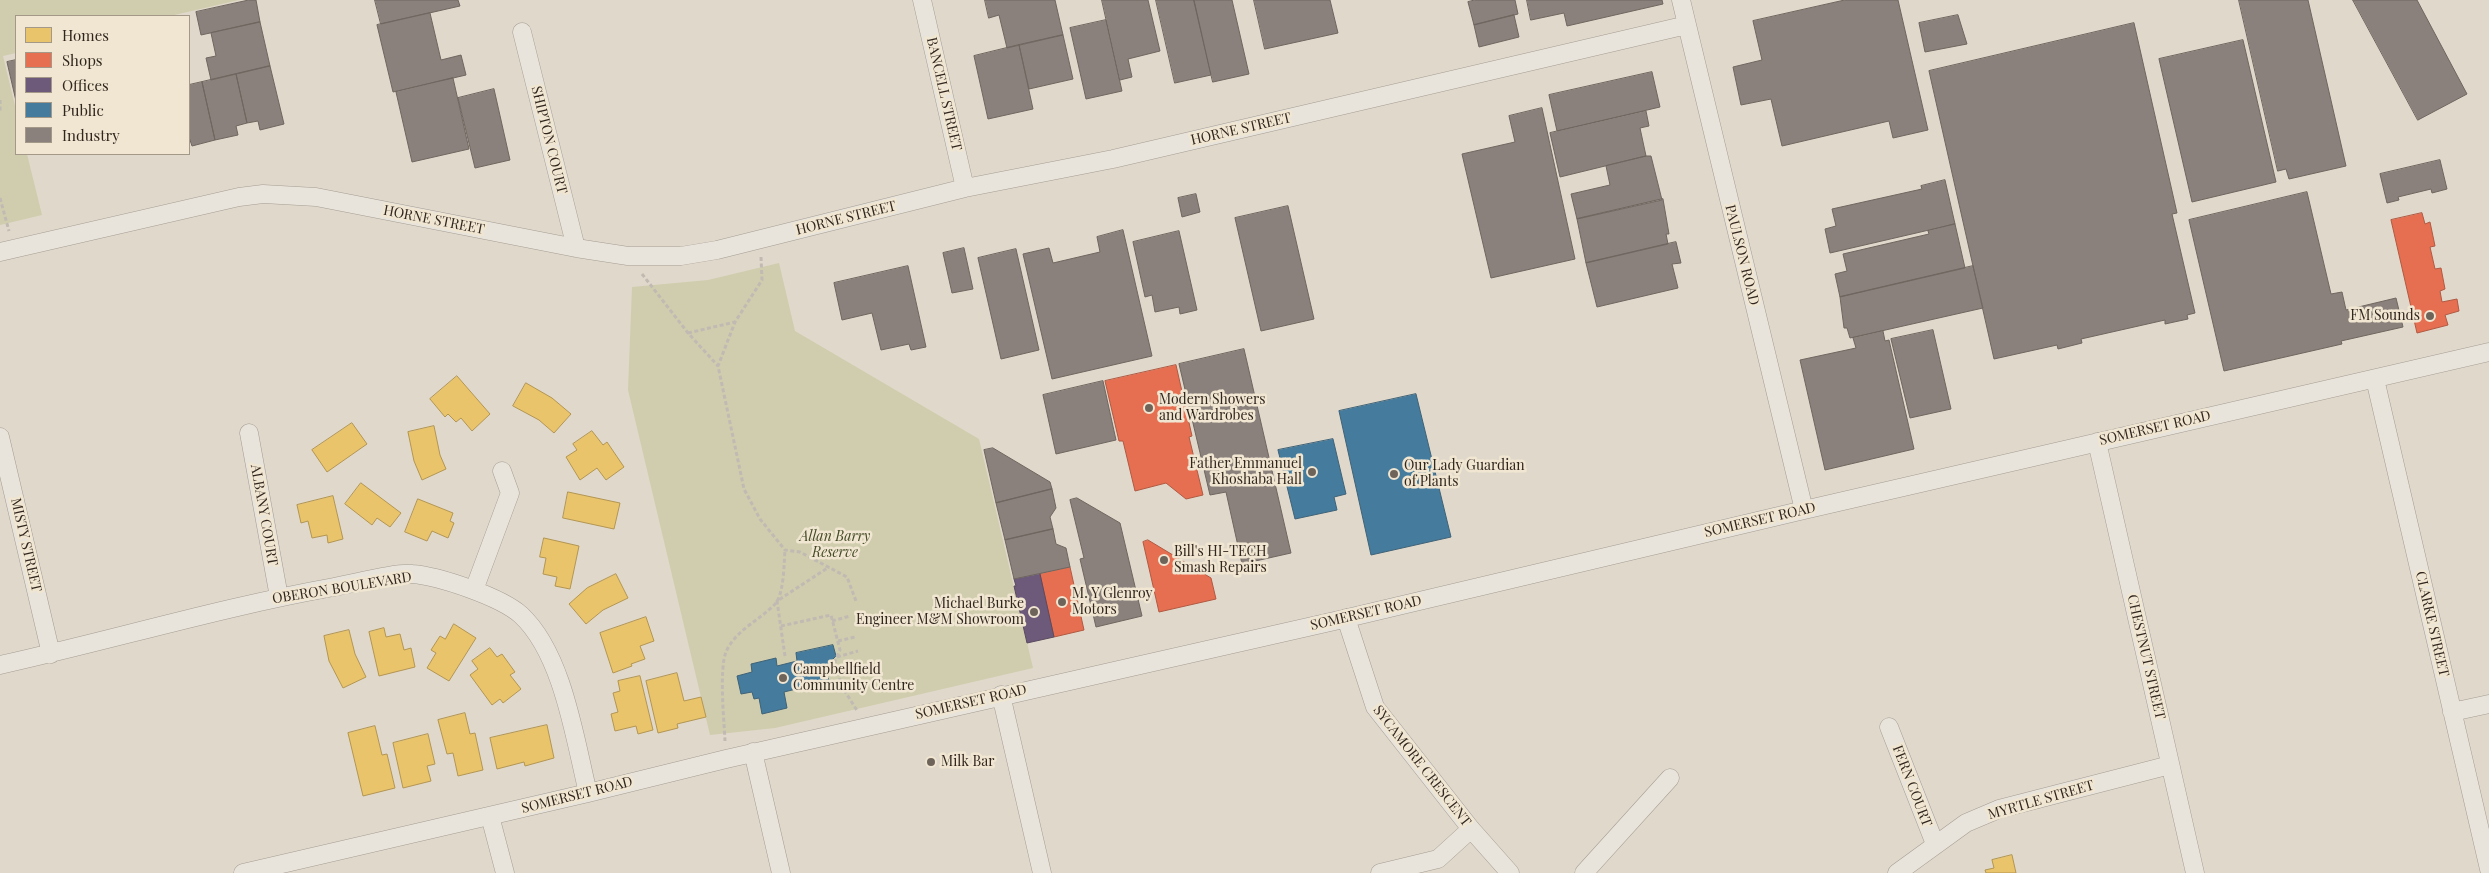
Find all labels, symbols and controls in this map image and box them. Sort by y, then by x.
legend [15,15,190,155]
text: Homes [62,25,109,45]
street label: BANCELL STREET [923,36,965,152]
text: Shops [62,50,103,70]
text: Offices [62,75,109,95]
street label: SHIPTON COURT [527,84,571,196]
text: Public [62,100,104,120]
street label: HORNE STREET [1189,109,1293,149]
text: Industry [62,125,120,145]
street label: HORNE STREET [794,197,898,239]
street label: HORNE STREET [382,202,486,238]
street label: PAULSON ROAD [1721,203,1763,307]
place label: FM Sounds [2350,308,2420,324]
marker: FM Sounds [2424,310,2436,322]
place label: Modern Showers and Wardrobes [1159,392,1265,424]
marker: Modern Showers and Wardrobes [1143,402,1155,414]
street label: SOMERSET ROAD [2098,407,2212,449]
place label: Father Emmanuel Khoshaba Hall [1189,456,1302,488]
place label: Our Lady Guardian of Plants [1404,458,1525,491]
street label: ALBANY COURT [247,463,281,567]
marker: Father Emmanuel Khoshaba Hall [1306,466,1318,478]
marker: Our Lady Guardian of Plants [1388,468,1400,480]
street label: MISTY STREET [7,496,45,594]
street label: SOMERSET ROAD [1703,499,1817,541]
park label: Allan Barry Reserve [800,529,870,562]
place label: Bill's HI-TECH Smash Repairs [1174,544,1267,576]
marker: Bill's HI-TECH Smash Repairs [1158,554,1170,566]
street label: OBERON BOULEVARD [271,569,413,607]
street label: CLARKE STREET [2412,570,2452,678]
place label: M. Y Glenroy Motors [1072,586,1153,618]
street label: SOMERSET ROAD [1309,592,1423,634]
street label: CHESTNUT STREET [2123,593,2169,721]
place label: Michael Burke Engineer M&M Showroom [856,596,1024,628]
marker: M. Y Glenroy Motors [1056,596,1068,608]
marker: Michael Burke Engineer M&M Showroom [1028,606,1040,618]
place label: Campbellfield Community Centre [793,662,914,694]
marker: Campbellfield Community Centre [777,672,789,684]
street label: SOMERSET ROAD [914,681,1028,723]
street label: SYCAMORE CRESCENT [1370,702,1474,830]
street label: FERN COURT [1889,743,1935,829]
place label: Milk Bar [941,754,994,770]
marker: Milk Bar [925,756,937,768]
street label: SOMERSET ROAD [520,773,634,817]
street label: MYRTLE STREET [1986,777,2096,823]

